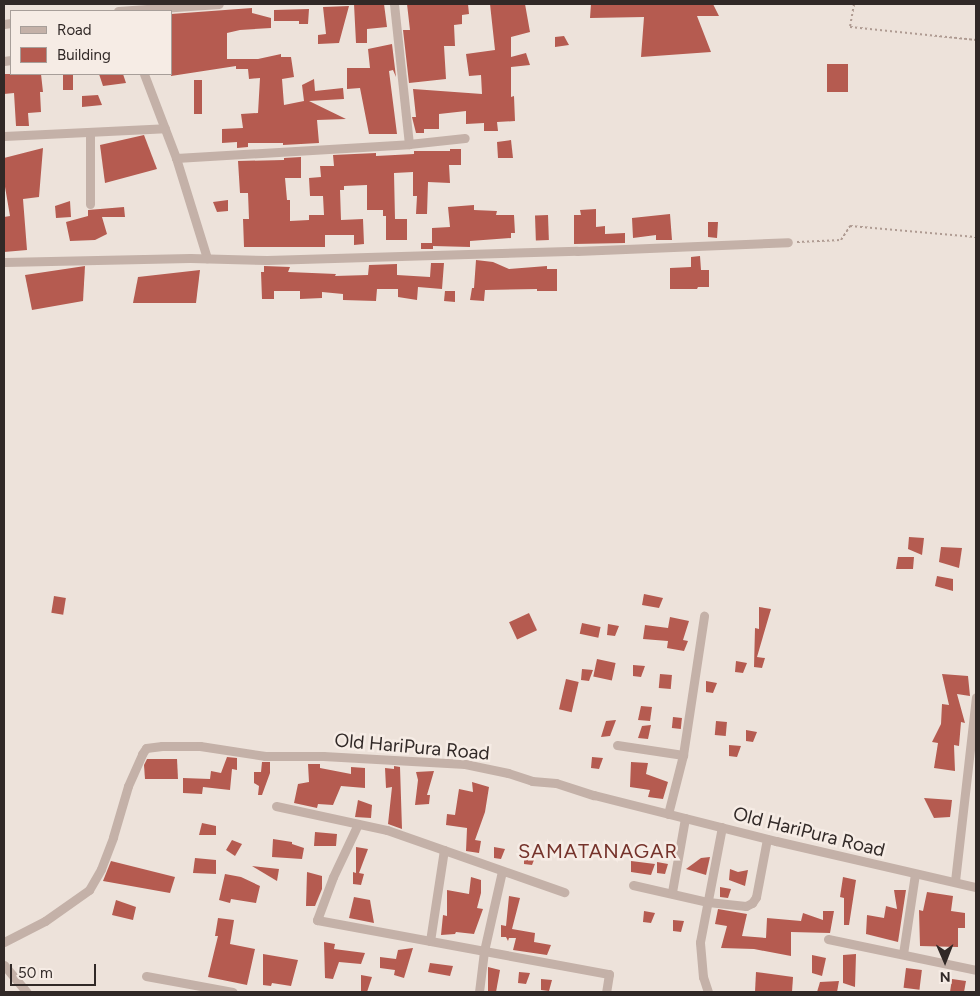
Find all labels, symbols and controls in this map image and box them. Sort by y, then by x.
legend [10,10,172,75]
text: Road [57,21,92,39]
text: Building [57,46,111,64]
street label: Old HariPura Road [333,729,491,765]
street label: Old HariPura Road [731,802,887,862]
district label: SAMATANAGAR [517,839,679,863]
north arrow [920,936,970,986]
scale bar [12,954,99,986]
text: 50 m [18,964,53,982]
text: N [940,968,951,985]

